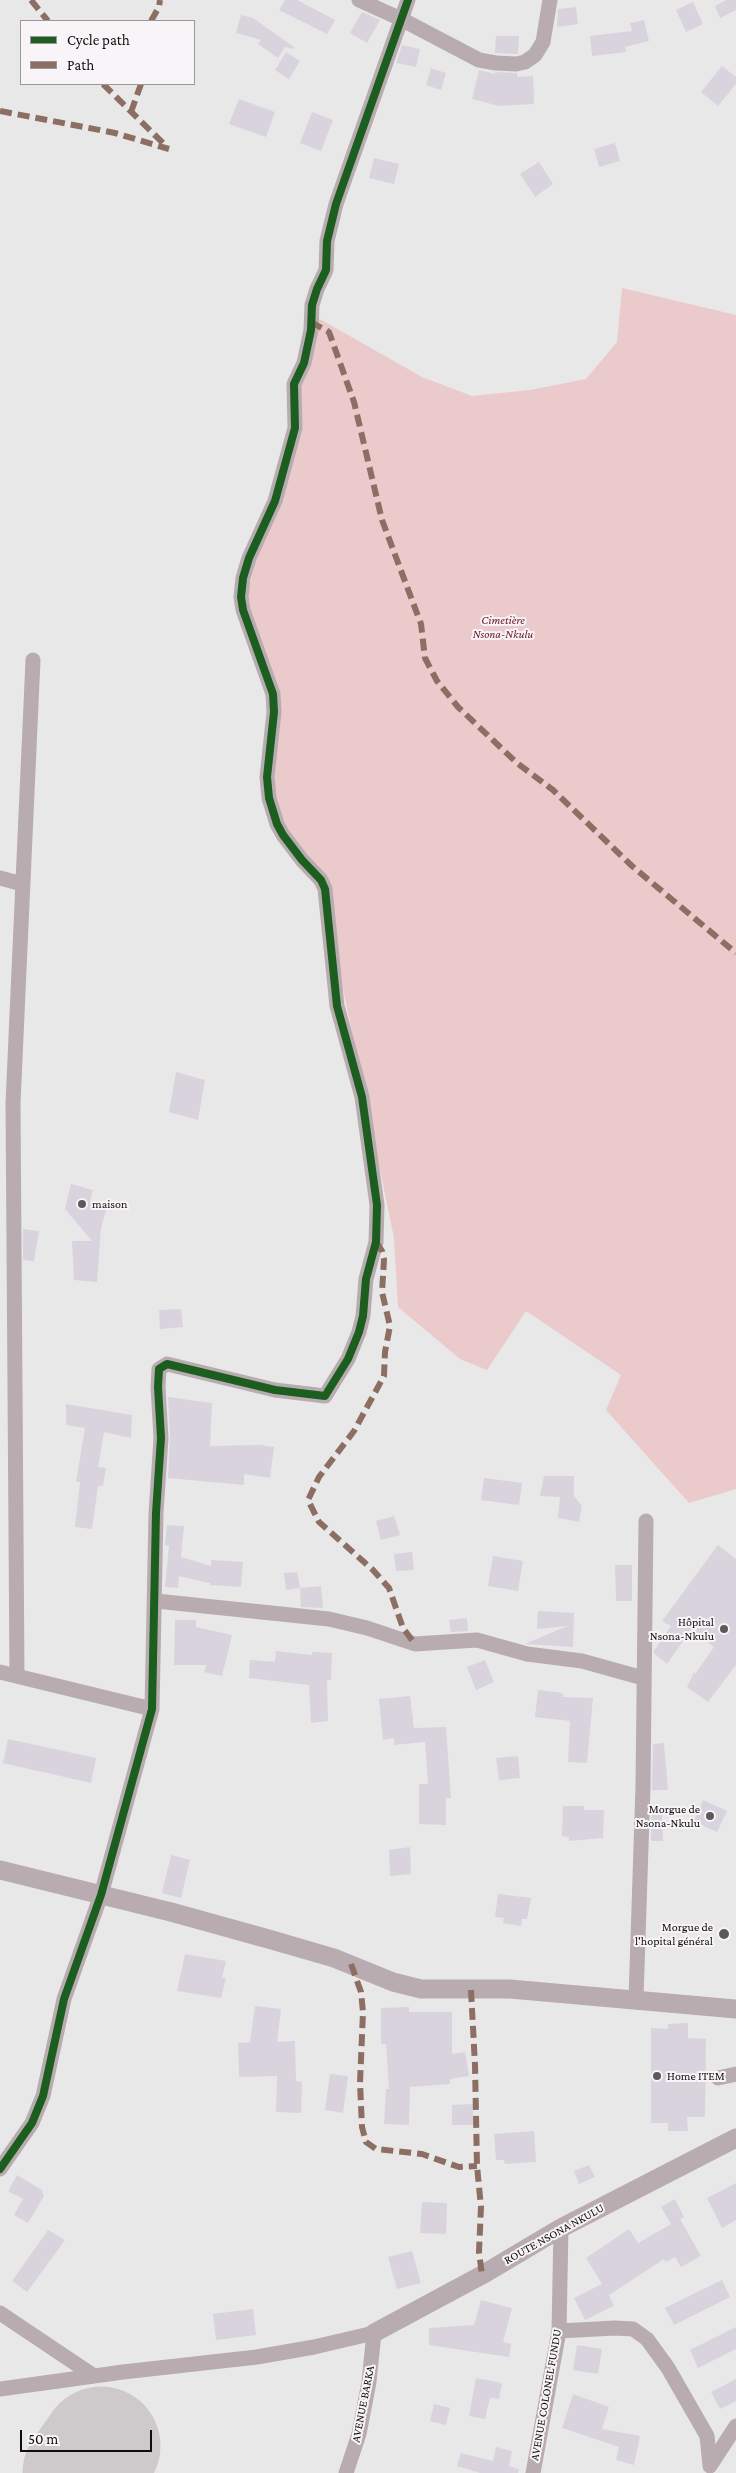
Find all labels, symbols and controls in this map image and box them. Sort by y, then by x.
legend [20,20,195,85]
text: Cycle path [67,32,130,48]
text: Path [67,57,94,73]
park label: Cimetière Nsona-Nkulu [473,613,533,641]
place label: maison [92,1197,127,1211]
marker: maison [76,1198,88,1210]
place label: Hôpital Nsona-Nkulu [650,1615,714,1643]
marker: Hôpital Nsona-Nkulu [718,1623,730,1635]
place label: Morgue de Nsona-Nkulu [636,1802,700,1830]
marker: Morgue de Nsona-Nkulu [704,1810,716,1822]
place label: Morgue de l'hopital général [635,1920,713,1948]
marker: Morgue de l'hopital général [717,1927,731,1941]
place label: Home ITEM [667,2069,725,2083]
marker: Home ITEM [651,2070,663,2082]
street label: ROUTE NSONA NKULU [501,2201,607,2267]
street label: AVENUE COLONEL FUNDU [527,2328,565,2462]
street label: AVENUE BARKA [349,2364,377,2444]
scale bar [22,2420,155,2452]
text: 50 m [28,2431,58,2447]

